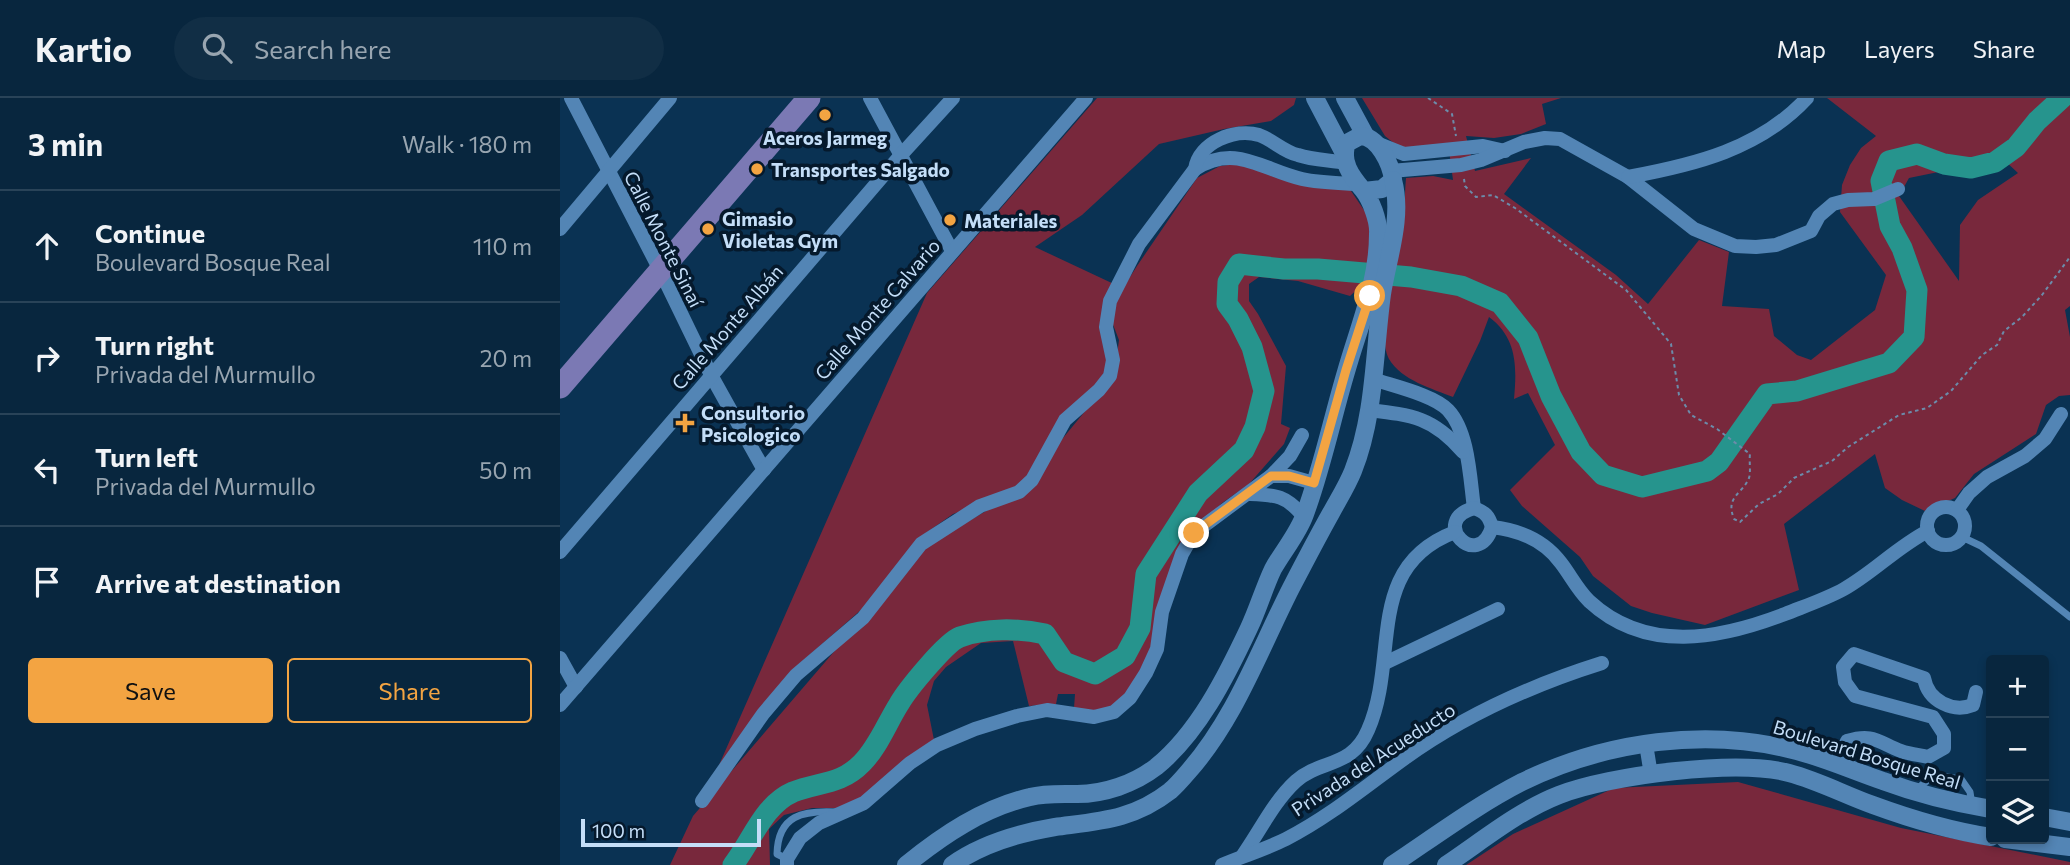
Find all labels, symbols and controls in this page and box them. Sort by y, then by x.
search box [174,17,664,80]
text: Kartio [35,28,132,69]
icon: search [198,29,236,67]
text: Search here [254,33,391,64]
text: Map [1777,34,1826,63]
text: Layers [1864,34,1935,63]
text: Share [1973,34,2035,63]
marker: Aceros Jarmeg [817,107,833,123]
text: 3 min [28,125,103,162]
place label: Aceros Jarmeg [763,126,888,149]
text: Walk · 180 m [402,130,532,158]
place label: Transportes Salgado [771,158,950,181]
marker: Transportes Salgado [749,161,765,177]
street label: Calle Monte Sinaí [620,167,709,312]
place label: Gimasio Violetas Gym [722,207,838,252]
place label: Materiales [964,209,1057,232]
marker: Materiales [942,212,958,228]
text: Continue [95,217,205,248]
marker: Gimasio Violetas Gym [700,221,716,237]
icon: ahead [28,227,66,265]
text: 110 m [473,232,532,260]
street label: Calle Monte Calvario [810,234,944,384]
text: Boulevard Bosque Real [95,248,331,276]
street label: Calle Monte Albán [667,260,787,394]
route start [1354,280,1385,311]
text: Turn right [95,329,214,360]
icon: right [28,339,66,377]
text: 20 m [480,344,532,372]
text: Privada del Murmullo [95,360,316,388]
place label: Consultorio Psicologico [701,401,805,446]
marker: Consultorio Psicologico [675,413,695,433]
text: Turn left [95,441,198,472]
icon: left [28,451,66,489]
text: 50 m [479,456,532,484]
text: Privada del Murmullo [95,472,316,500]
route end [1178,517,1209,548]
icon: arrive [28,563,66,601]
text: Arrive at destination [95,567,341,598]
map controls [1986,655,2049,844]
button: + [1986,655,2049,718]
button: Save [28,658,273,723]
button: Share [287,658,532,723]
street label: Privada del Acueducto [1287,697,1459,821]
street label: Boulevard Bosque Real [1771,715,1963,793]
button: − [1986,718,2049,781]
button: layers [1986,781,2049,844]
scale bar [581,816,761,848]
text: 100 m [592,819,645,842]

